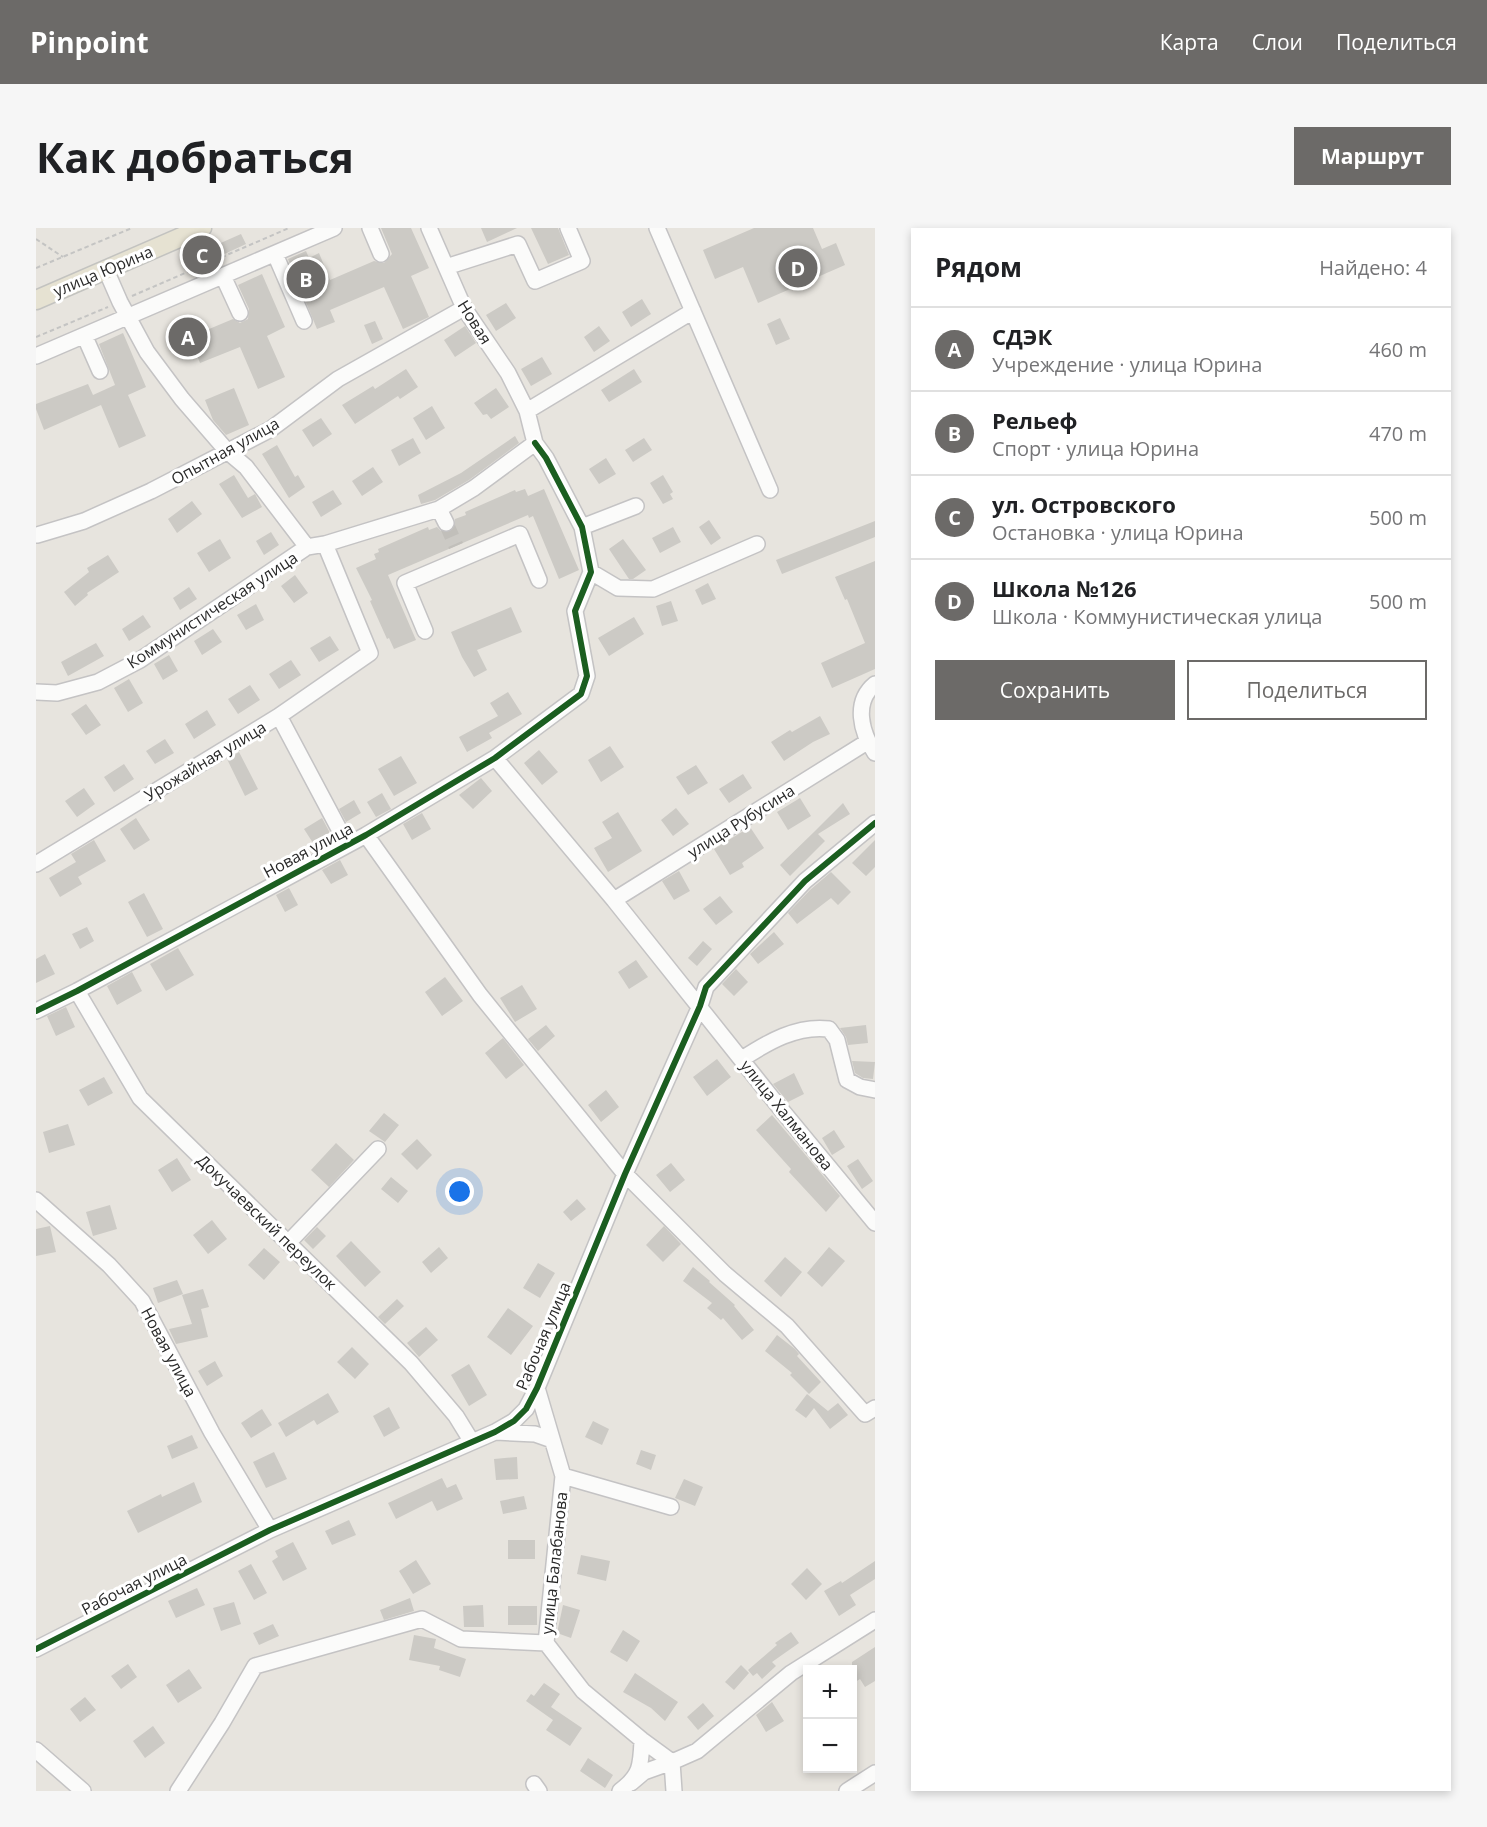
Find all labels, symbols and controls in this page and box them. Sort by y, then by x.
text: Pinpoint [30,23,149,61]
text: Карта [1160,28,1219,56]
text: Слои [1252,28,1303,56]
text: Поделиться [1336,28,1457,56]
button: Маршрут [1294,127,1451,185]
text: Как добраться [36,128,354,185]
pin: C [182,232,222,278]
street label: улица Юрина [50,240,156,302]
pin: D [778,246,818,291]
text: Рядом [935,249,1022,285]
text: Найдено: 4 [1319,254,1427,281]
pin: B [286,256,326,302]
street label: Новая [453,296,497,348]
pin: A [168,314,208,360]
text: СДЭК [992,321,1052,351]
text: A [948,336,961,363]
text: 460 m [1369,336,1427,363]
text: Учреждение · улица Юрина [992,351,1262,378]
text: Рельеф [992,405,1077,435]
street label: Опытная улица [167,412,283,490]
text: B [948,420,961,447]
text: 470 m [1369,420,1427,447]
text: Спорт · улица Юрина [992,435,1199,462]
text: ул. Островского [992,489,1176,519]
text: C [948,504,961,531]
text: 500 m [1369,504,1427,531]
text: Остановка · улица Юрина [992,519,1244,546]
street label: Коммунистическая улица [122,546,302,674]
text: Школа №126 [992,573,1137,603]
text: D [947,588,962,615]
text: 500 m [1369,588,1427,615]
text: Школа · Коммунистическая улица [992,603,1322,630]
button: Сохранить [935,660,1175,720]
button: Поделиться [1187,660,1427,720]
street label: Урожайная улица [140,716,270,806]
street label: улица Рубусина [683,779,799,863]
street label: Новая улица [259,817,357,883]
street label: улица Халманова [736,1055,838,1175]
street label: Докучаевский переулок [192,1149,342,1295]
your location [445,1177,474,1206]
street label: Рабочая улица [510,1279,576,1393]
street label: Новая улица [136,1303,202,1401]
street label: улица Балабанова [536,1491,572,1635]
street label: Рабочая улица [78,1548,190,1620]
map controls [803,1665,857,1773]
button: + [803,1665,857,1719]
button: − [803,1719,857,1773]

